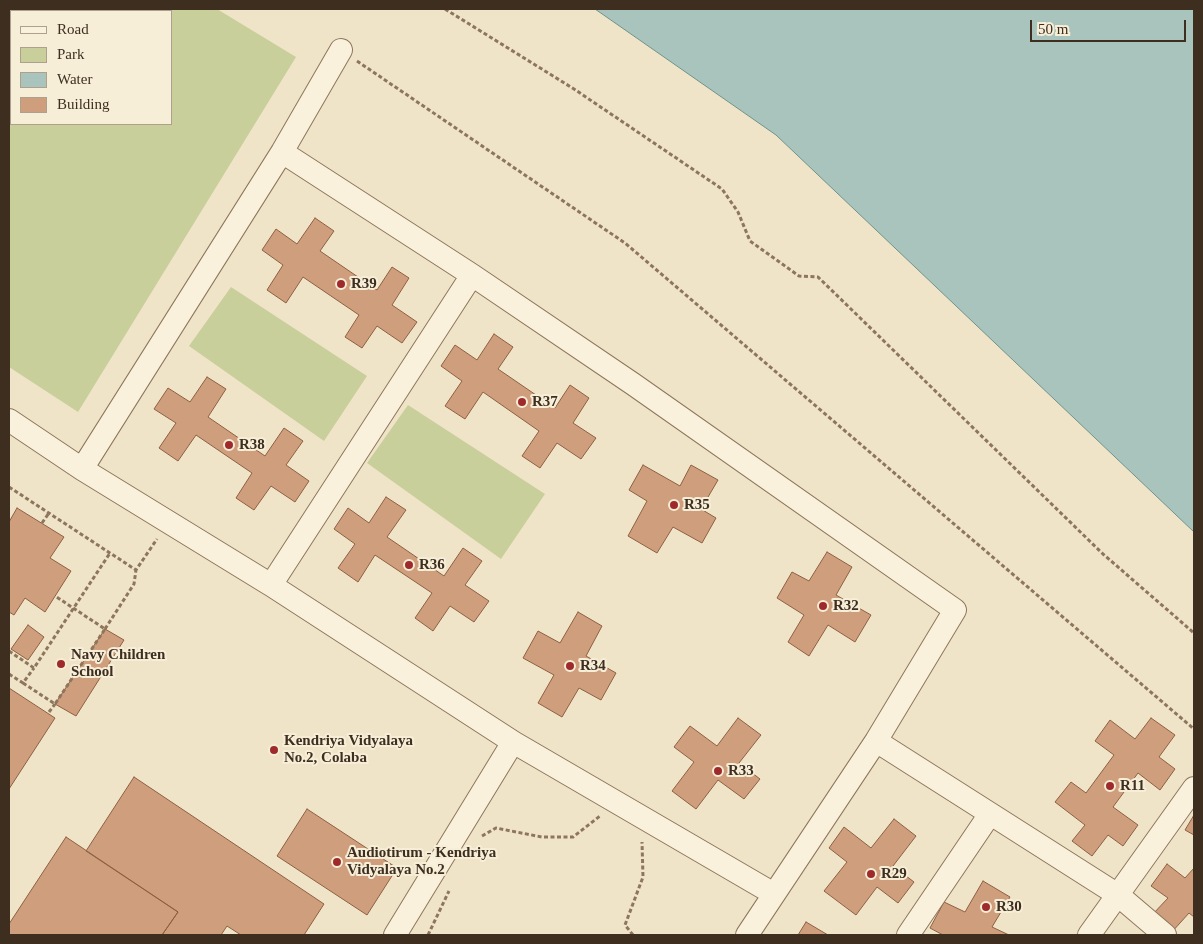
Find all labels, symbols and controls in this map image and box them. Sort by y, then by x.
legend [10,10,172,125]
scale bar [1033,10,1189,42]
text: Road [57,21,89,37]
text: 50 m [1038,21,1068,37]
text: Park [57,46,85,62]
text: Water [57,71,92,87]
text: Building [57,96,110,112]
place label: R39 [351,275,377,293]
marker: R39 [335,278,347,290]
place label: R37 [532,393,558,411]
marker: R37 [516,396,528,408]
place label: R38 [239,436,265,454]
marker: R38 [223,439,235,451]
place label: R35 [684,496,710,514]
marker: R35 [668,499,680,511]
place label: R36 [419,556,445,574]
marker: R36 [403,559,415,571]
place label: R32 [833,597,859,615]
marker: R32 [817,600,829,612]
place label: Navy Children School [71,646,165,681]
place label: R34 [580,657,606,675]
marker: Navy Children School [55,658,67,670]
marker: R34 [564,660,576,672]
place label: Kendriya Vidyalaya No.2, Colaba [284,732,413,767]
marker: Kendriya Vidyalaya No.2, Colaba [268,744,280,756]
place label: R33 [728,762,754,780]
marker: R33 [712,765,724,777]
place label: R11 [1120,777,1145,795]
marker: R11 [1104,780,1116,792]
place label: Audiotirum - Kendriya Vidyalaya No.2 [347,844,496,879]
marker: Audiotirum - Kendriya Vidyalaya No.2 [331,856,343,868]
place label: R29 [881,865,907,883]
marker: R29 [865,868,877,880]
place label: R30 [996,898,1022,916]
marker: R30 [980,901,992,913]

